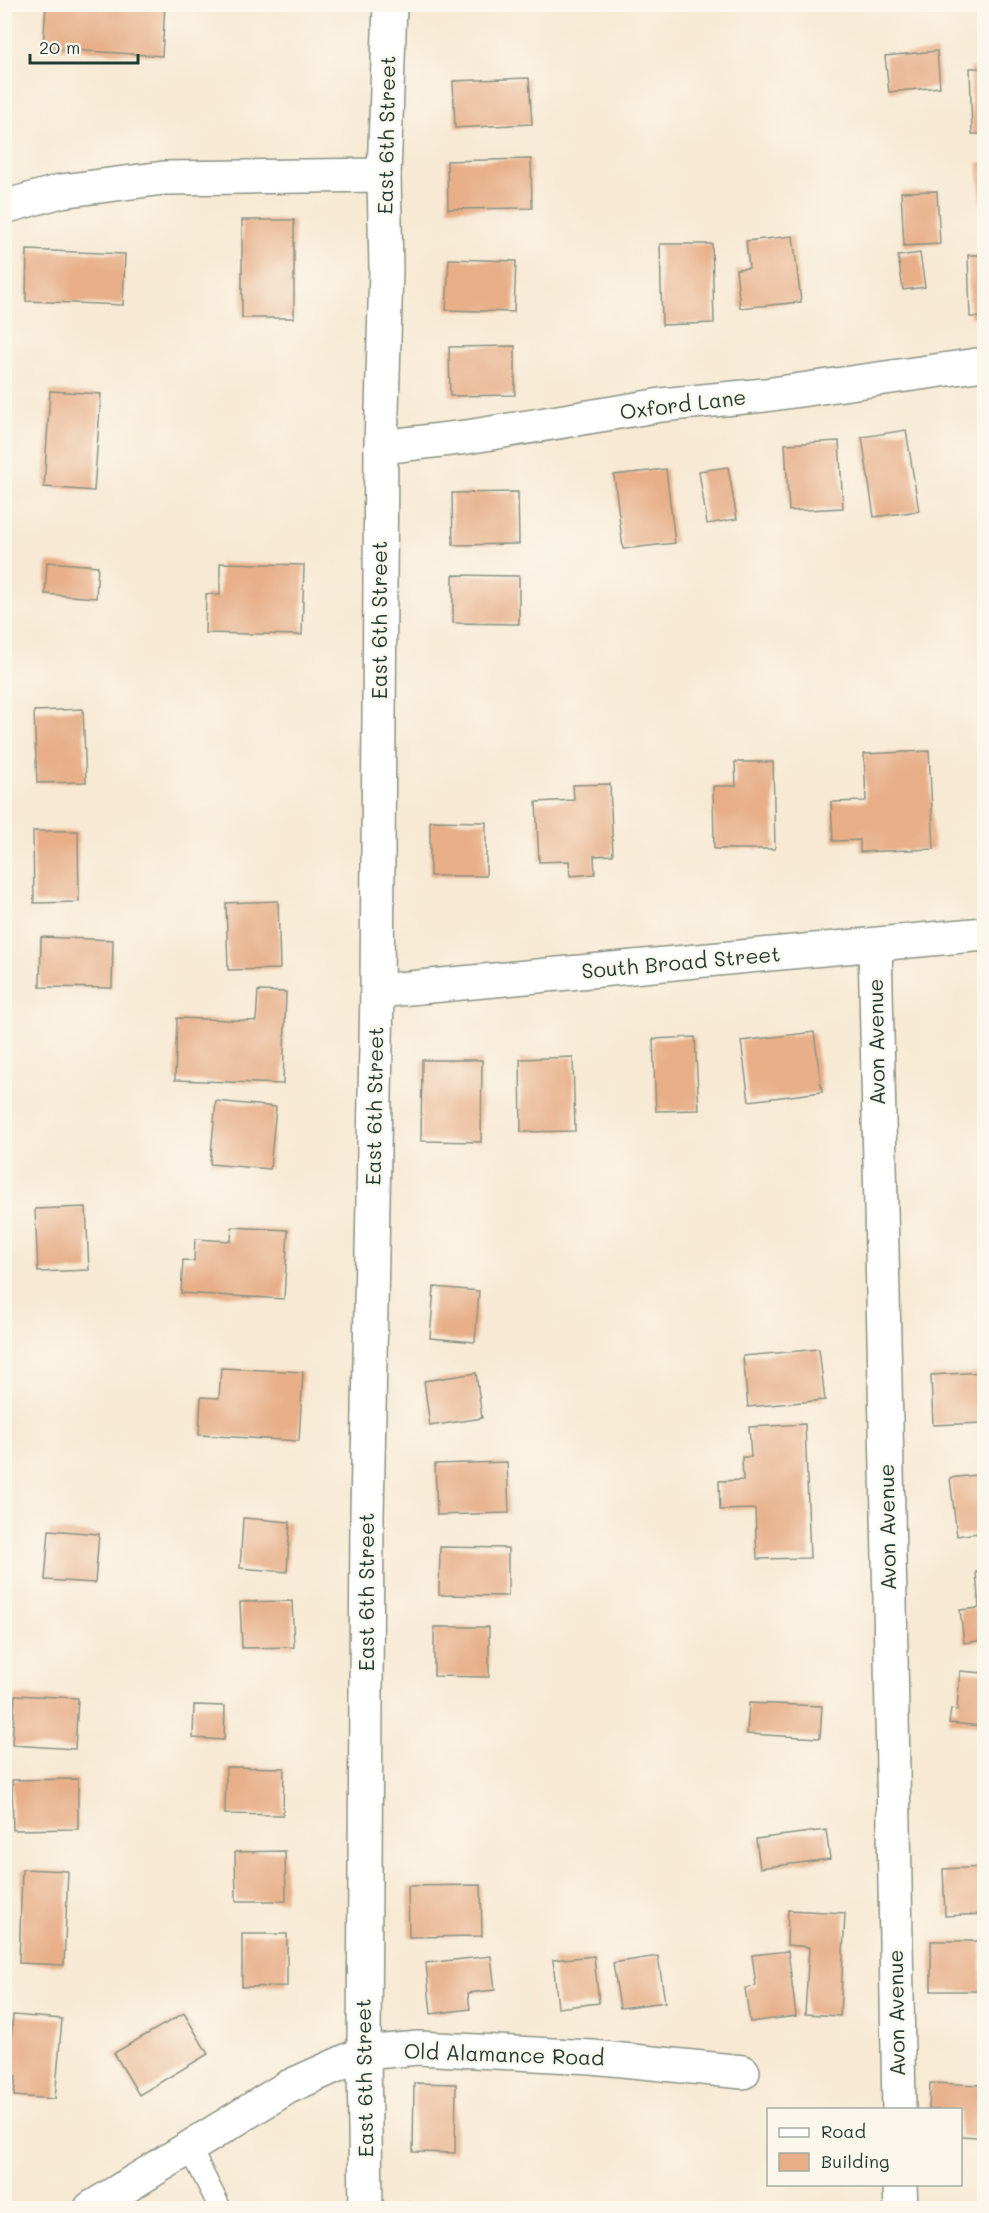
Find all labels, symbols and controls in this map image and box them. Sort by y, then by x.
scale bar [30,27,138,65]
text: 20 m [39,35,80,59]
street label: East 6th Street [371,55,400,215]
street label: Oxford Lane [618,382,748,425]
street label: East 6th Street [365,541,392,699]
street label: South Broad Street [580,939,781,984]
street label: Avon Avenue [861,978,890,1106]
street label: East 6th Street [359,1026,388,1186]
street label: Avon Avenue [872,1463,901,1591]
street label: East 6th Street [352,1513,379,1671]
street label: Avon Avenue [881,1949,910,2077]
street label: East 6th Street [349,1998,378,2158]
street label: Old Alamance Road [403,2037,605,2070]
legend [767,2108,962,2186]
text: Road [821,2119,866,2143]
text: Building [821,2149,889,2173]

